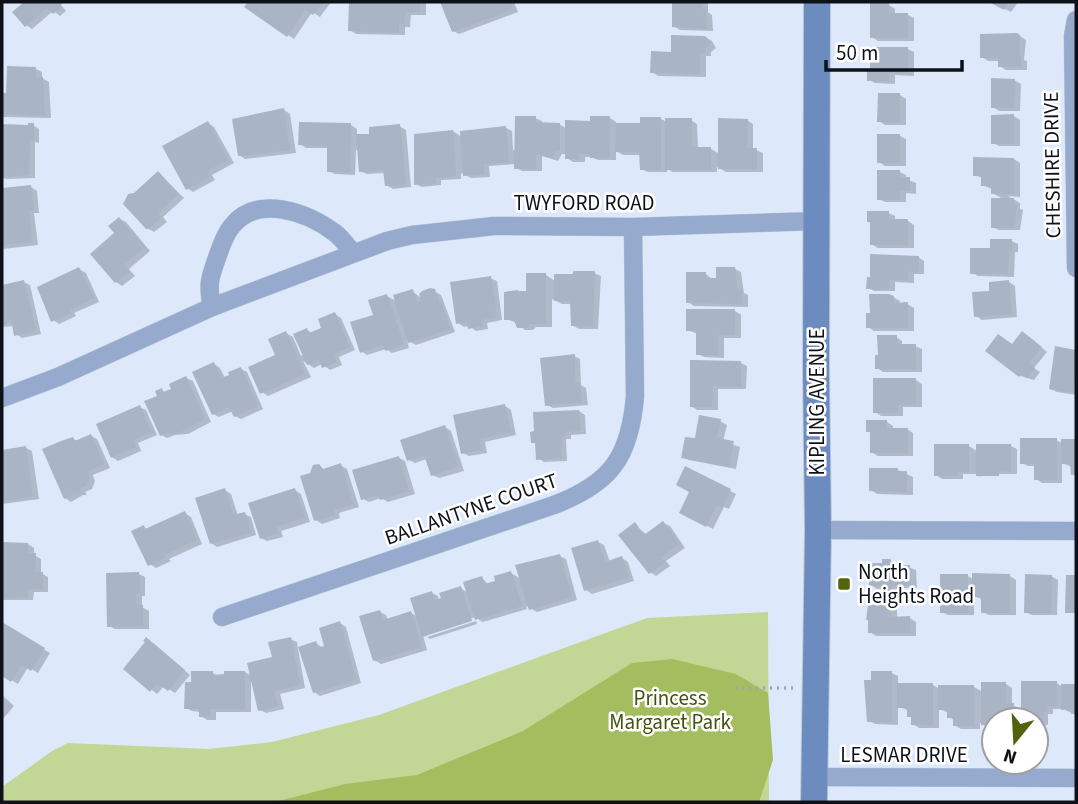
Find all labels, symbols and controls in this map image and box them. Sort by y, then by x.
scale bar [826,28,962,72]
text: 50 m [836,38,878,68]
street label: CHESHIRE DRIVE [1036,91,1068,239]
street label: TWYFORD ROAD [514,188,654,218]
street label: KIPLING AVENUE [802,328,832,476]
street label: BALLANTYNE COURT [381,465,561,553]
place label: North Heights Road [858,557,974,611]
marker: North Heights Road [836,576,852,592]
park label: Princess Margaret Park [609,683,731,737]
north arrow [980,706,1050,776]
street label: LESMAR DRIVE [840,740,968,770]
text: N [1000,741,1020,771]

